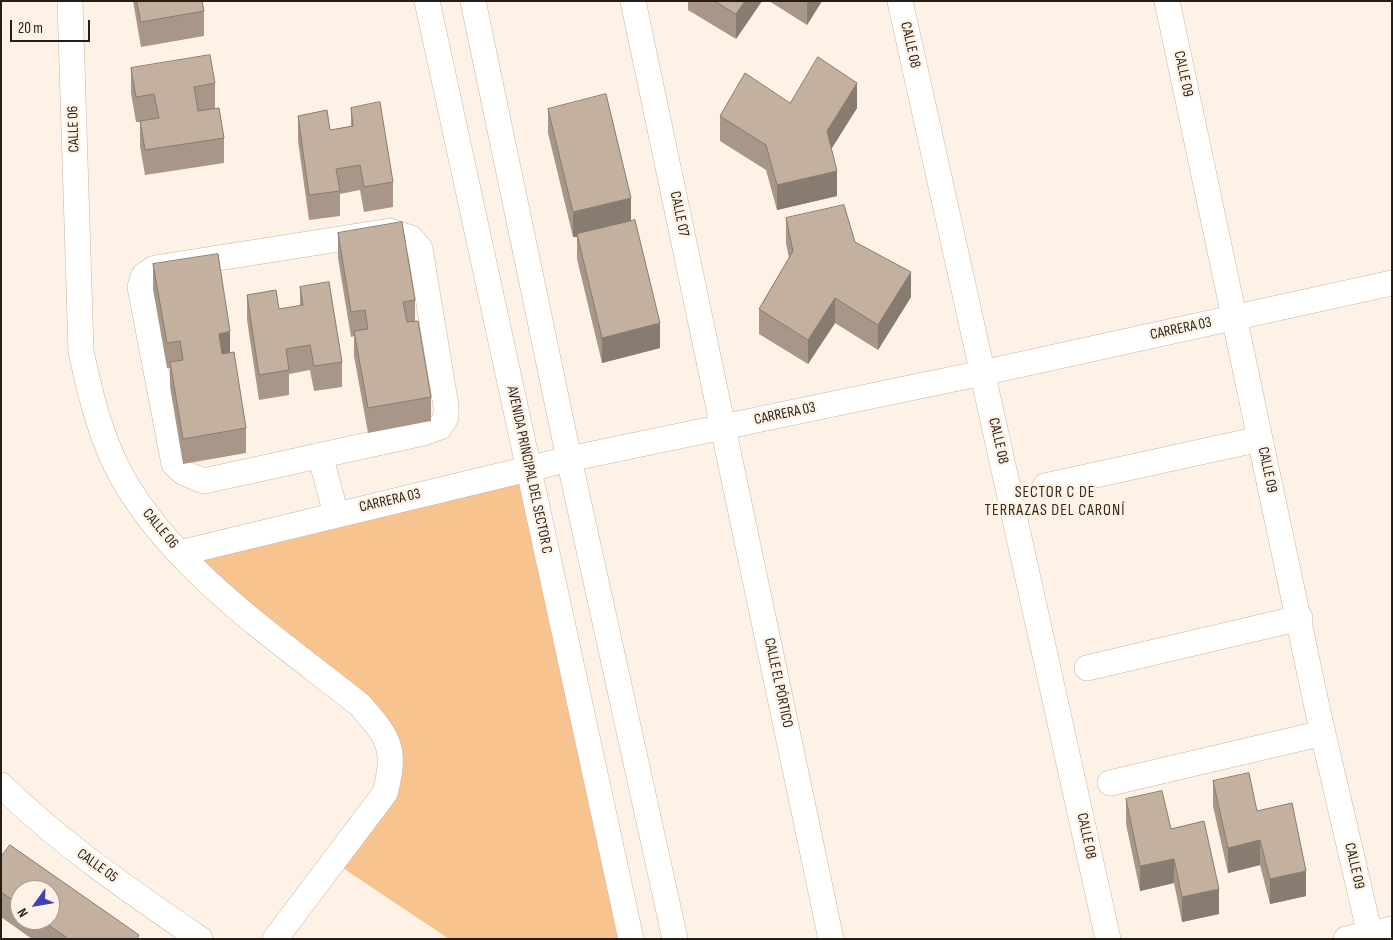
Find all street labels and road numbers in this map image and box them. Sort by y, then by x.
street label: CALLE 08 [896,20,924,70]
street label: CALLE 09 [1169,49,1197,99]
street label: CALLE 06 [64,105,84,153]
street label: CALLE 07 [665,190,693,238]
street label: CARRERA 03 [1149,314,1213,344]
street label: AVENIDA PRINCIPAL DEL SECTOR C [502,384,556,556]
street label: CARRERA 03 [753,399,817,429]
street label: CALLE 08 [984,416,1012,466]
street label: CALLE 09 [1253,445,1281,495]
street label: CARRERA 03 [358,485,422,517]
street label: CALLE 06 [138,505,182,553]
street label: CALLE EL PÓRTICO [760,636,796,730]
street label: CALLE 08 [1072,811,1100,861]
street label: CALLE 09 [1340,841,1368,891]
street label: CALLE 05 [73,845,121,887]

